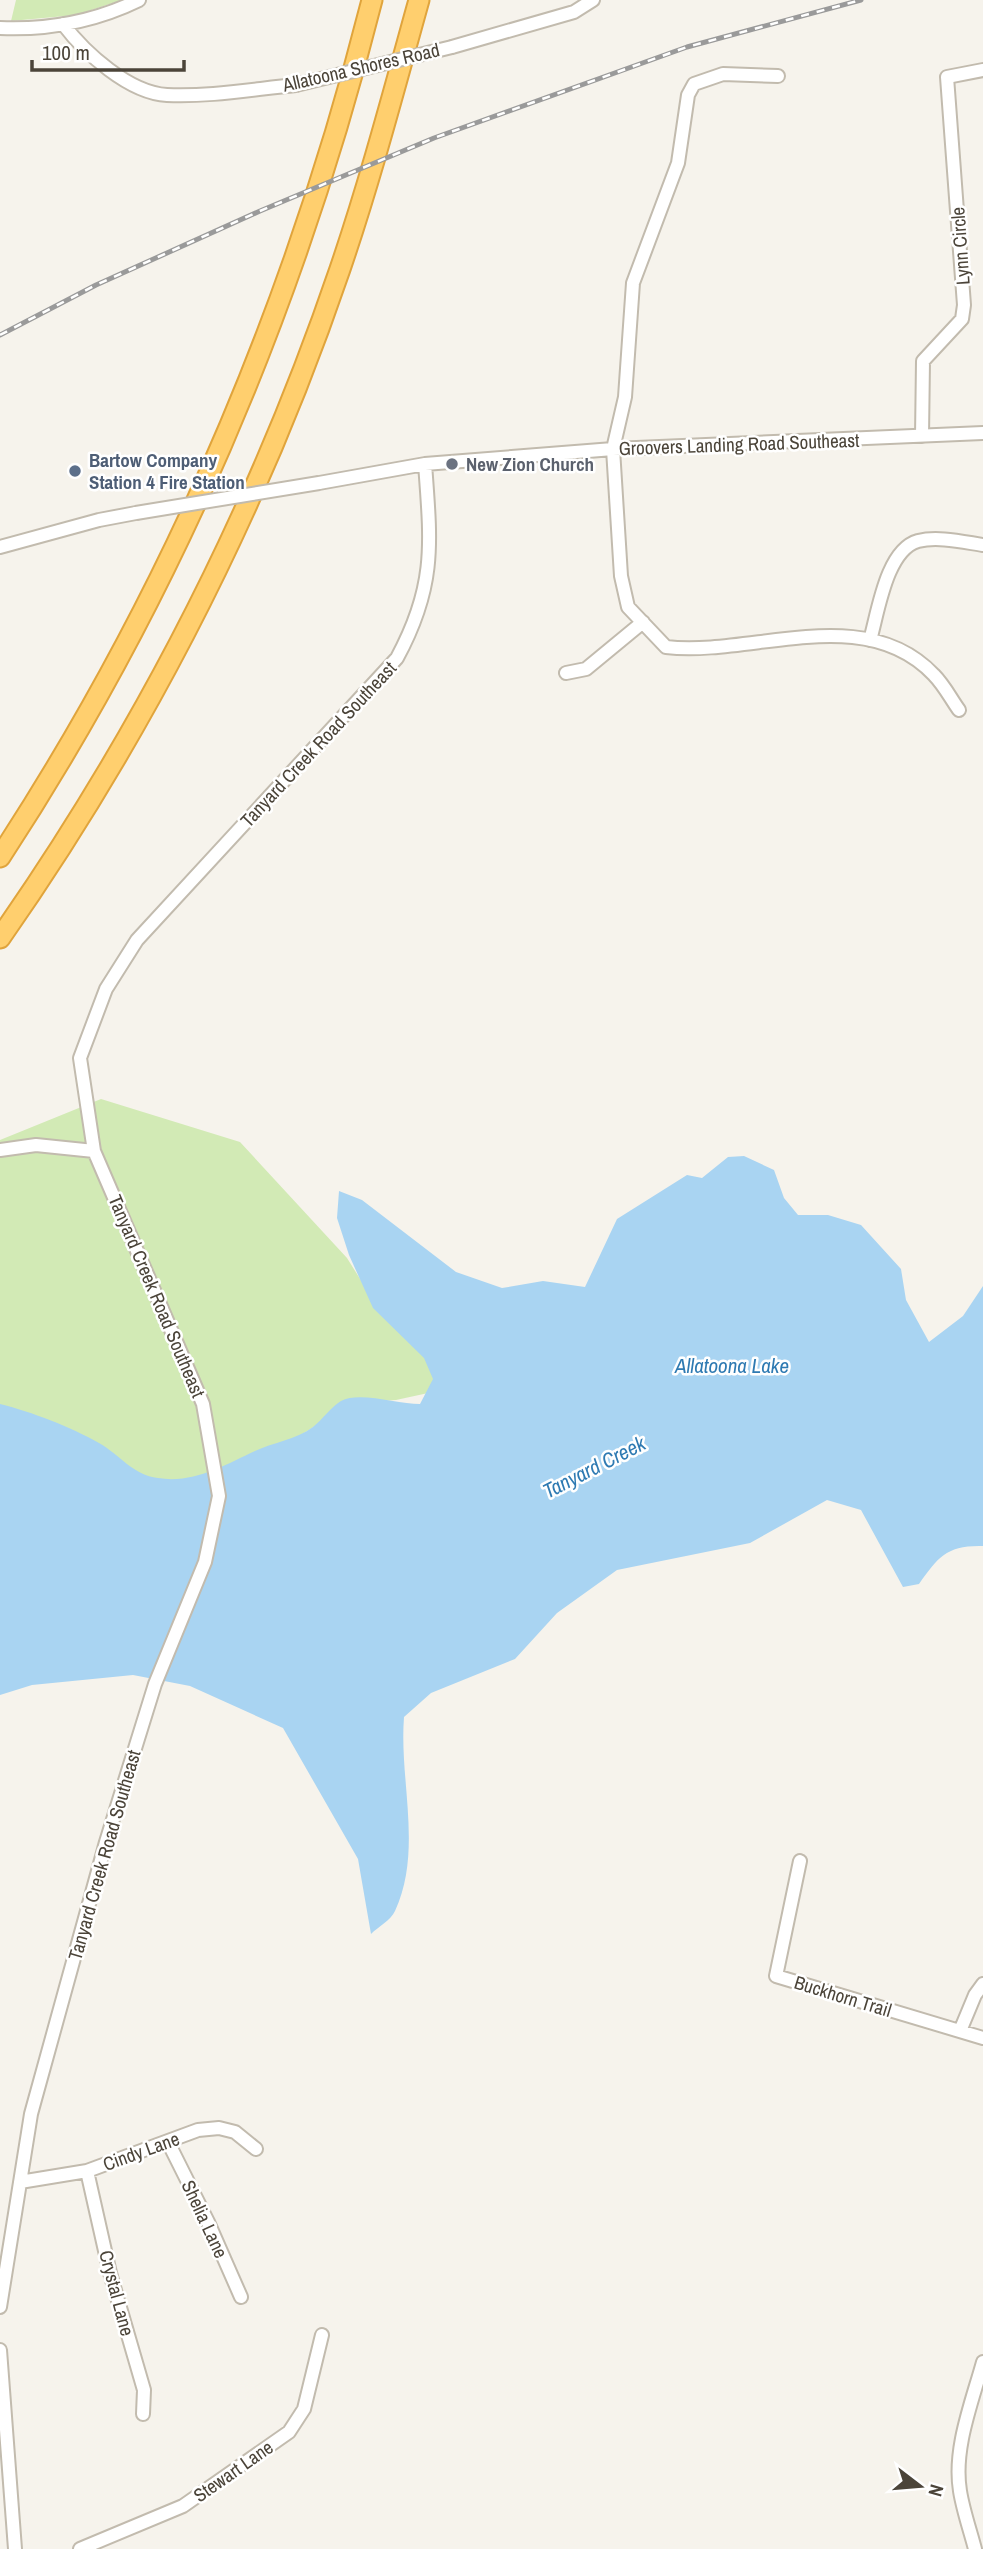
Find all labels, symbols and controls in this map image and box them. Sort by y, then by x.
scale bar [32,28,184,72]
street label: Allatoona Shores Road [279,36,442,98]
text: 100 m [42,38,90,67]
street label: Lynn Circle [944,206,976,286]
street label: Groovers Landing Road Southeast [618,427,860,461]
place label: Bartow Company Station 4 Fire Station [89,447,245,495]
place label: New Zion Church [466,451,594,477]
marker: New Zion Church [444,456,460,472]
marker: Bartow Company Station 4 Fire Station [67,463,83,479]
street label: Tanyard Creek Road Southeast [234,655,402,832]
street label: Tanyard Creek Road Southeast [103,1191,212,1402]
water label: Allatoona Lake [674,1351,789,1380]
water label: Tanyard Creek [538,1428,652,1505]
street label: Tanyard Creek Road Southeast [62,1746,147,1963]
street label: Buckhorn Trail [791,1969,895,2023]
street label: Cindy Lane [99,2125,183,2177]
street label: Shelia Lane [176,2176,234,2262]
street label: Crystal Lane [93,2247,141,2339]
street label: Stewart Lane [188,2434,278,2508]
north arrow [885,2451,955,2521]
text: N [922,2482,950,2500]

